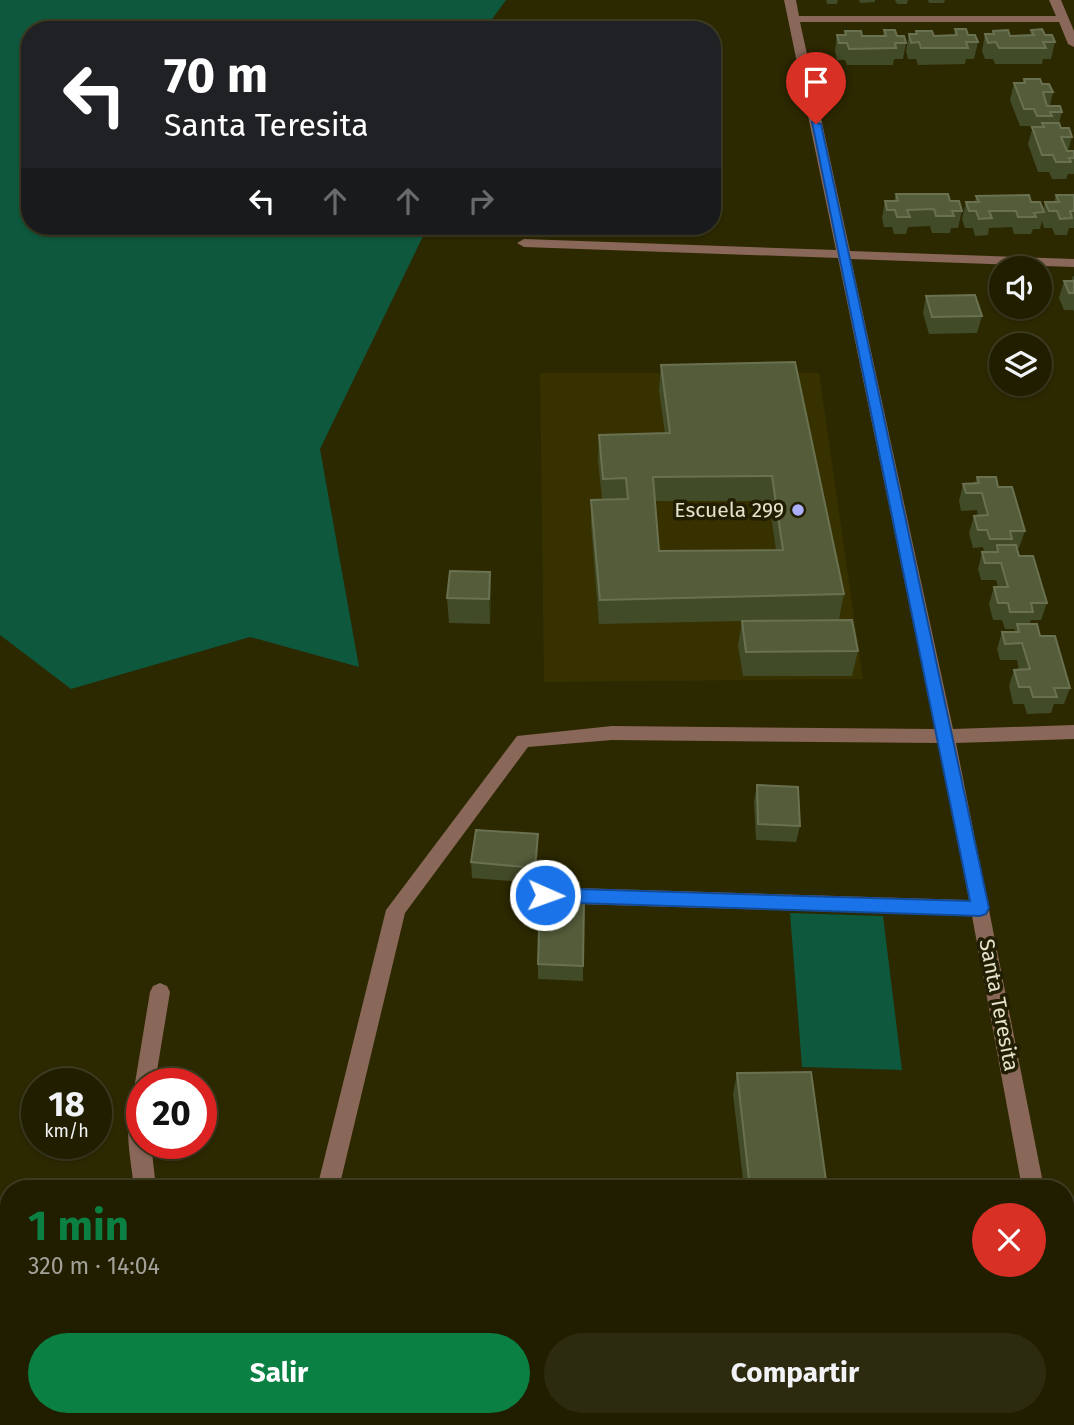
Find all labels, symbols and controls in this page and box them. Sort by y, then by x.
text: 70 m [164,46,268,105]
icon: left [49,49,140,140]
pin [786,52,846,124]
icon: arrive [797,63,835,101]
text: Santa Teresita [164,106,369,144]
icon: left [243,182,281,220]
icon: ahead [316,182,354,220]
icon: ahead [389,182,427,220]
icon: right [462,182,500,220]
map controls [989,256,1052,396]
button: sound [989,256,1052,319]
button: layers [989,333,1052,396]
place label: Escuela 299 [674,497,784,523]
marker: Escuela 299 [790,502,806,518]
position arrow [508,858,582,932]
street label: Santa Teresita [973,937,1025,1073]
speed limit sign: 20 [126,1068,217,1159]
text: 18 [48,1083,85,1125]
text: km/h [44,1120,89,1142]
text: 1 min [28,1201,129,1251]
button: close [972,1203,1046,1277]
text: 320 m · 14:04 [28,1252,160,1280]
button: Salir [28,1333,530,1413]
button: Compartir [544,1333,1046,1413]

